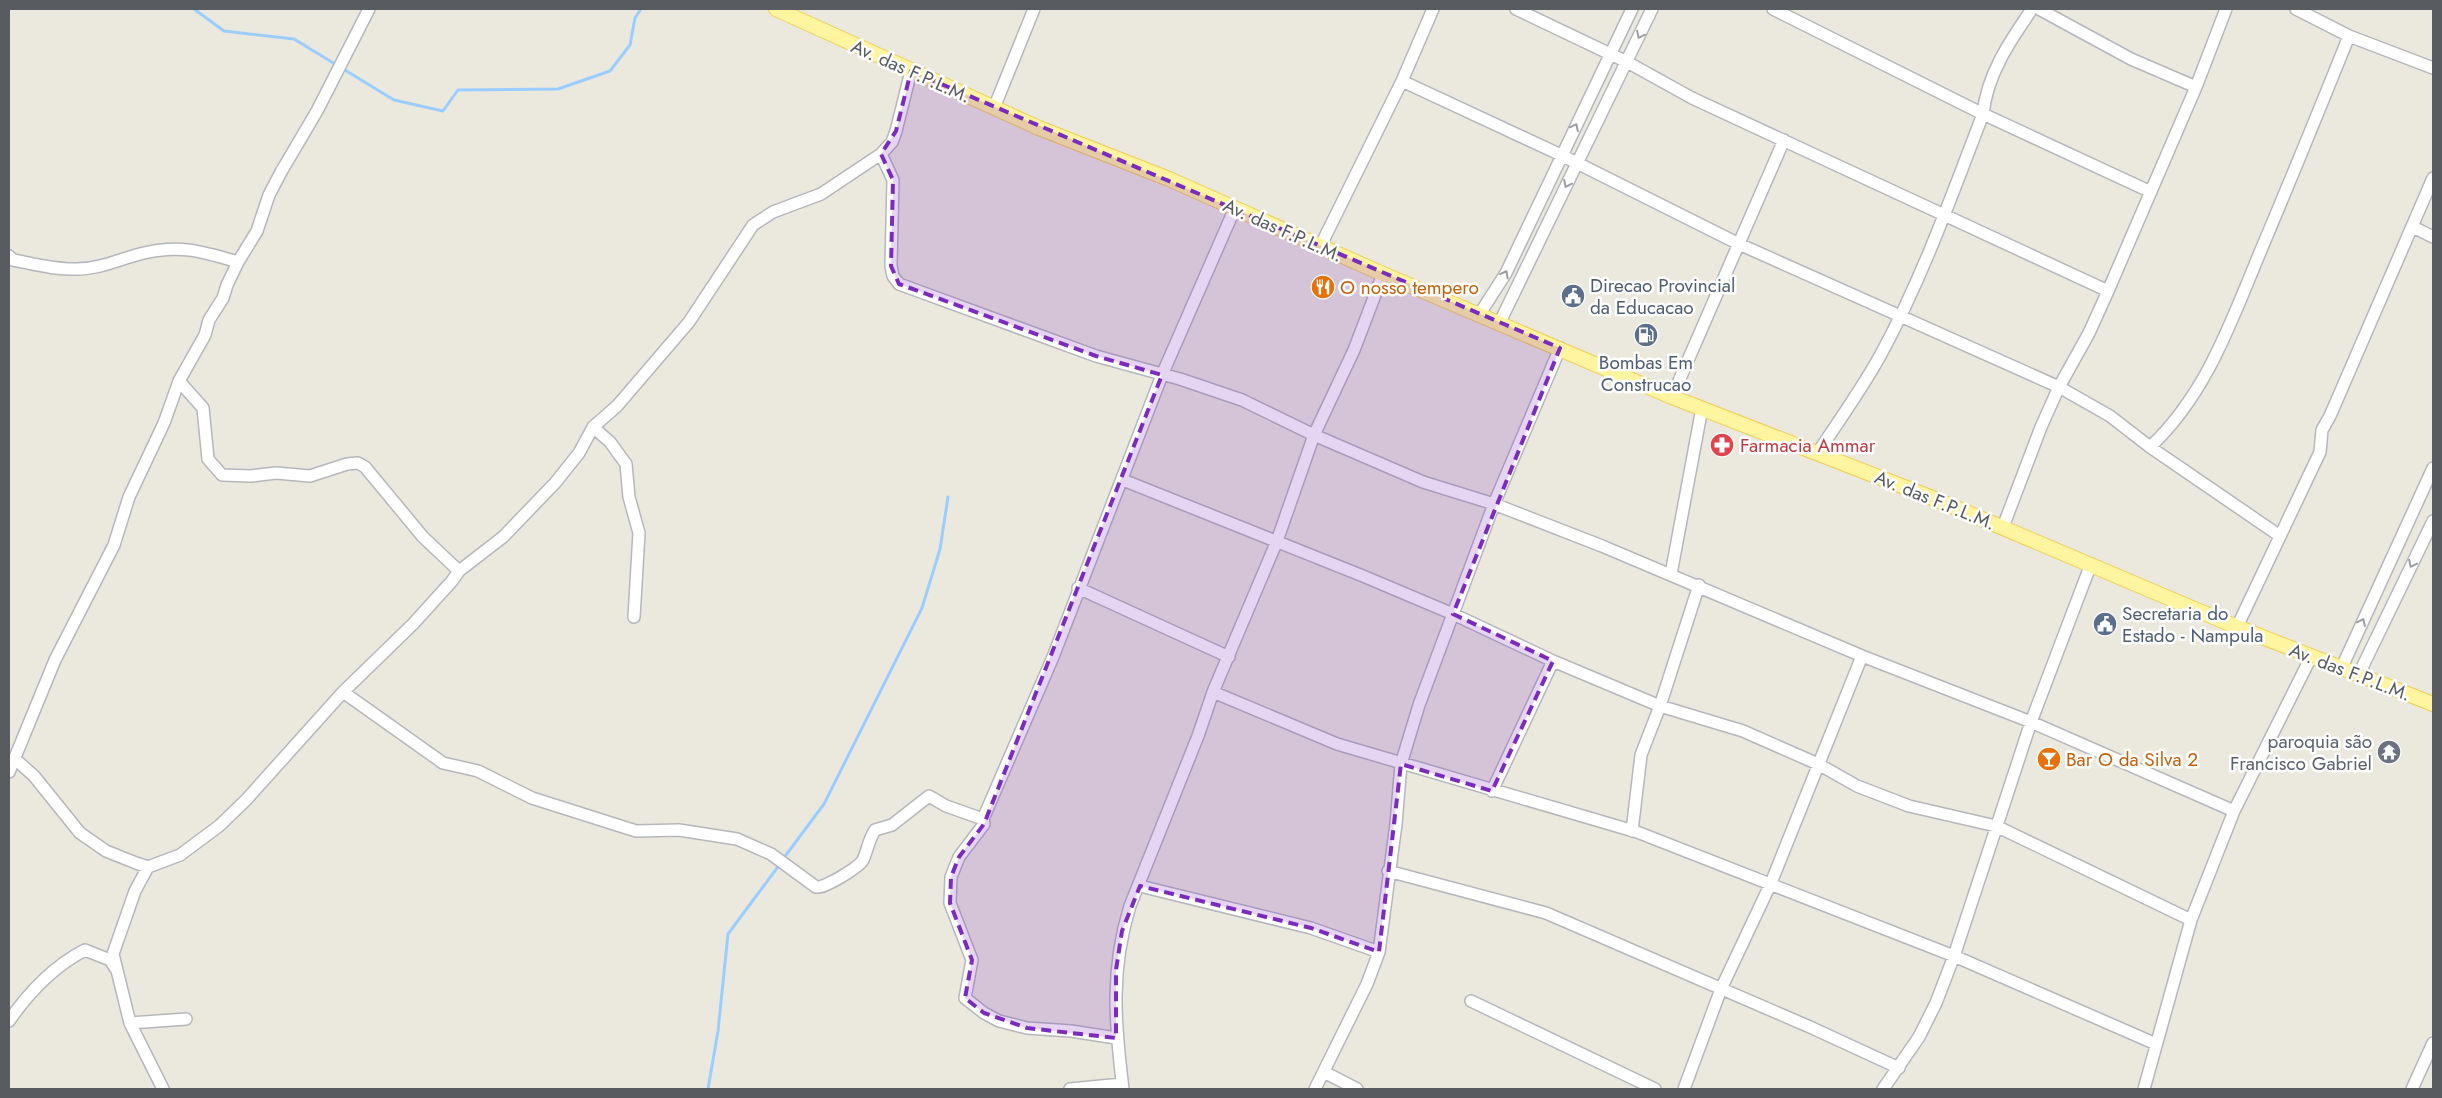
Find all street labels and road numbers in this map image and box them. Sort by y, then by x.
street label: Av. das F.P.L.M. [847,33,975,109]
street label: Av. das F.P.L.M. [1219,192,1347,268]
street label: Av. das F.P.L.M. [1871,463,1999,537]
street label: Av. das F.P.L.M. [2285,636,2415,708]

